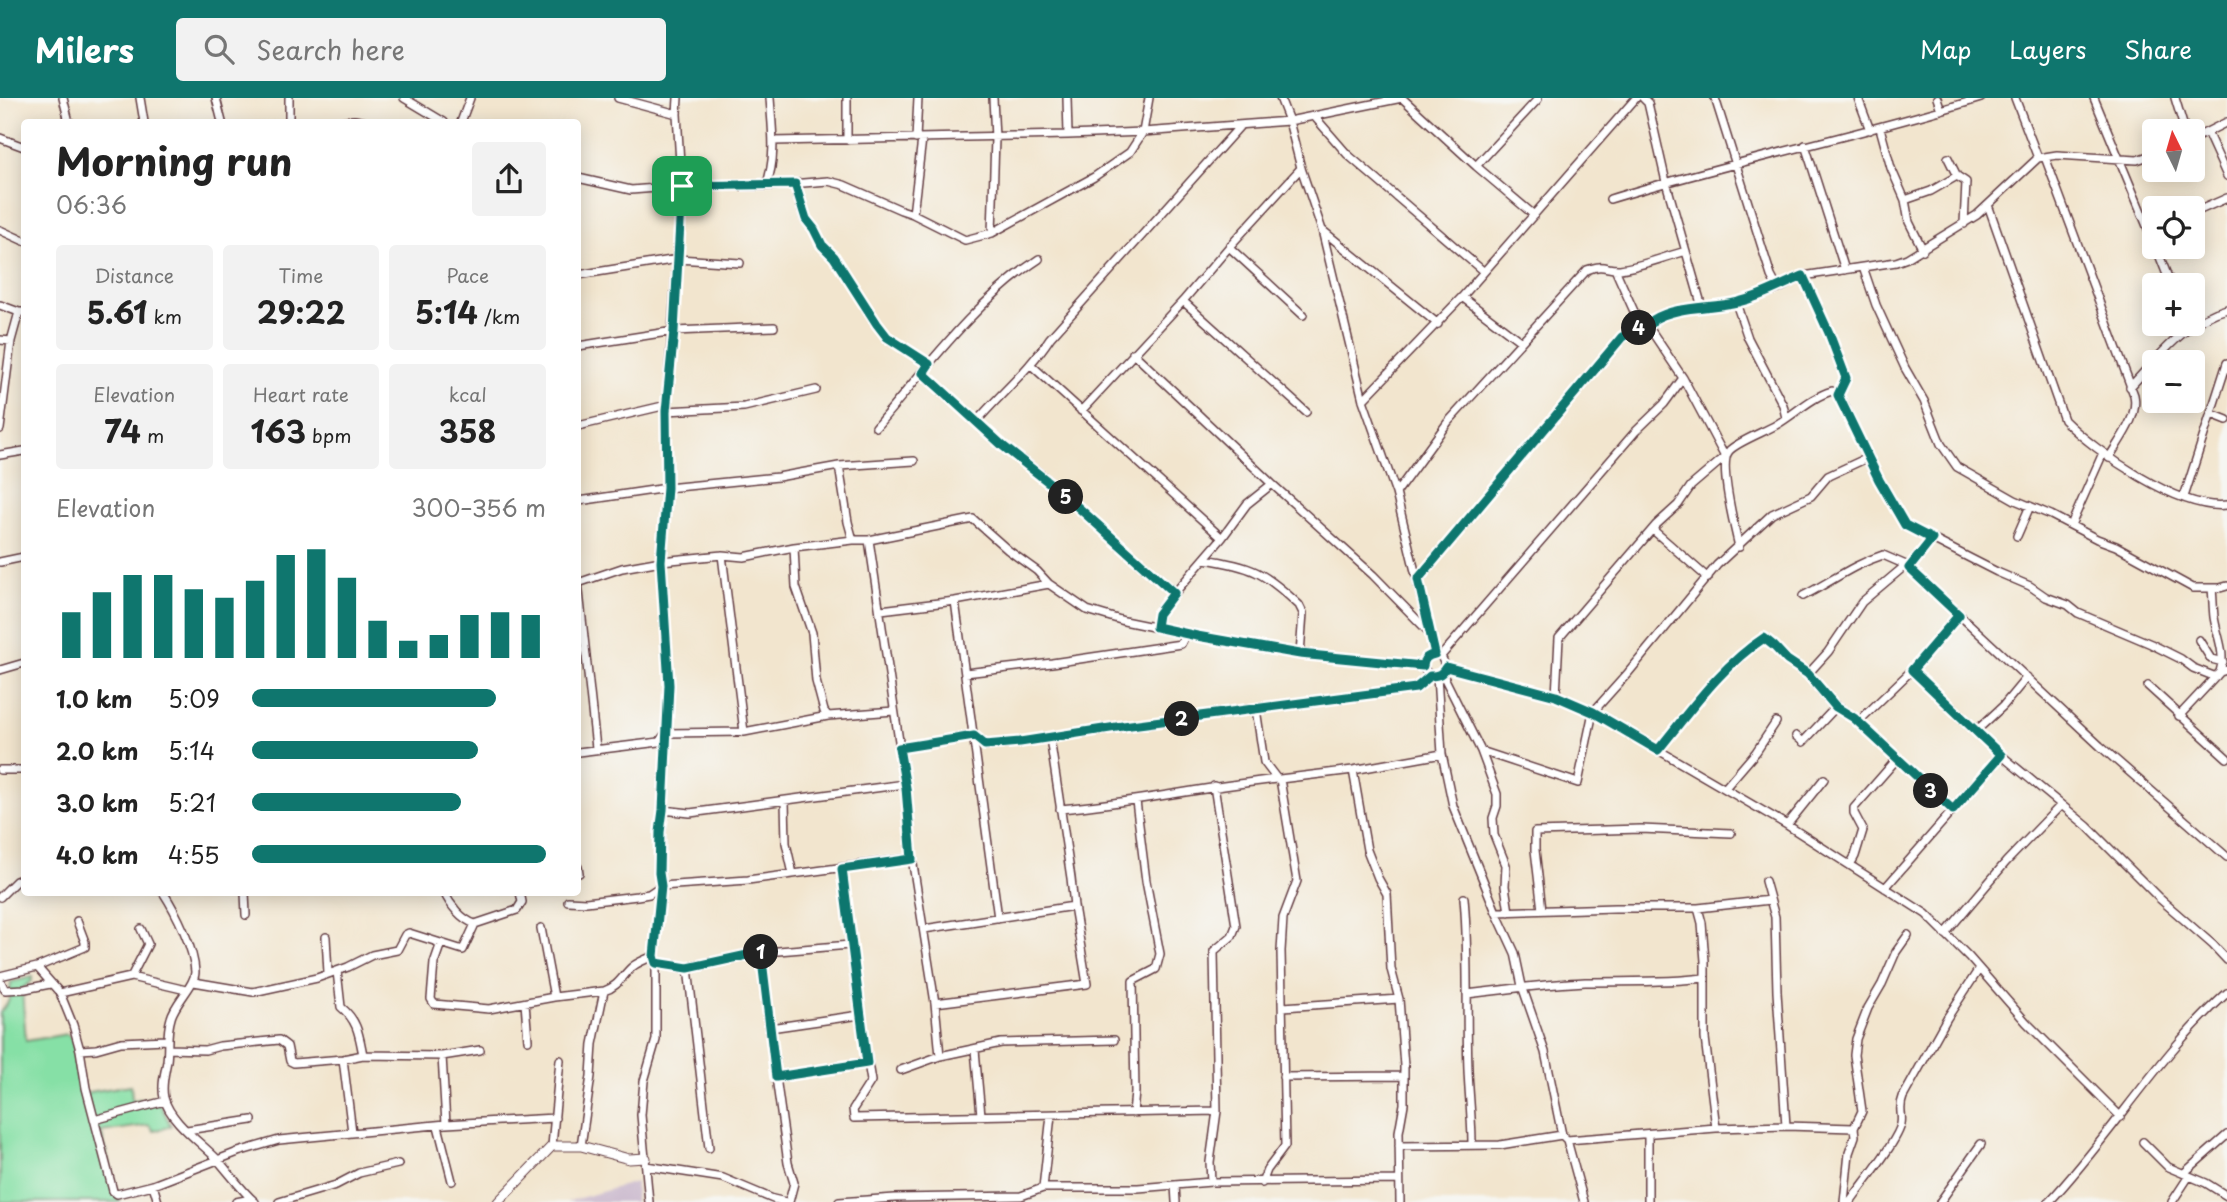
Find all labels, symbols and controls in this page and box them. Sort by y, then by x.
search box [176,18,666,81]
text: Milers [35,24,134,74]
icon: search [200,30,238,68]
text: Search here [256,30,405,69]
text: Map [1920,31,1971,67]
text: Layers [2009,31,2086,67]
text: Share [2124,31,2192,67]
north arrow [2142,119,2205,182]
map controls [2142,119,2205,413]
text: Morning run [56,132,292,189]
button: share [472,142,546,216]
pin [652,156,712,216]
icon: arrive [663,167,701,205]
text: 06:36 [56,187,127,222]
button: locate [2142,196,2205,259]
text: Distance [94,261,174,289]
text: Time [279,261,323,289]
text: Pace [446,261,489,289]
button: + [2142,273,2205,336]
text: 5.61 [87,289,147,334]
text: 29:22 [257,289,345,334]
text: 5:14 [415,289,478,334]
text: km [147,302,182,330]
text: /km [478,302,520,330]
pin: 4 [1622,310,1656,345]
text: 4 [1632,313,1645,341]
button: − [2142,350,2205,413]
text: Elevation [93,380,175,408]
text: Heart rate [253,380,349,408]
text: kcal [449,380,487,408]
text: 74 [104,408,141,453]
text: 163 [250,408,306,453]
text: 358 [439,408,496,453]
text: m [141,421,164,449]
text: bpm [306,421,352,449]
pin: 5 [1048,480,1084,514]
text: 5 [1059,482,1072,510]
text: Elevation [56,490,155,525]
text: 300–356 m [411,490,546,525]
text: 1.0 km [56,681,133,716]
text: 5:09 [168,681,220,716]
pin: 2 [1164,702,1200,736]
text: 2 [1175,704,1188,732]
text: 2.0 km [56,733,138,768]
text: 5:14 [168,733,215,768]
pin: 3 [1913,774,1948,808]
text: 3 [1924,776,1937,804]
text: 3.0 km [56,785,138,820]
text: 5:21 [168,785,216,820]
text: 4.0 km [56,837,139,872]
text: 4:55 [168,837,219,872]
pin: 1 [744,934,778,970]
text: 1 [756,937,765,965]

